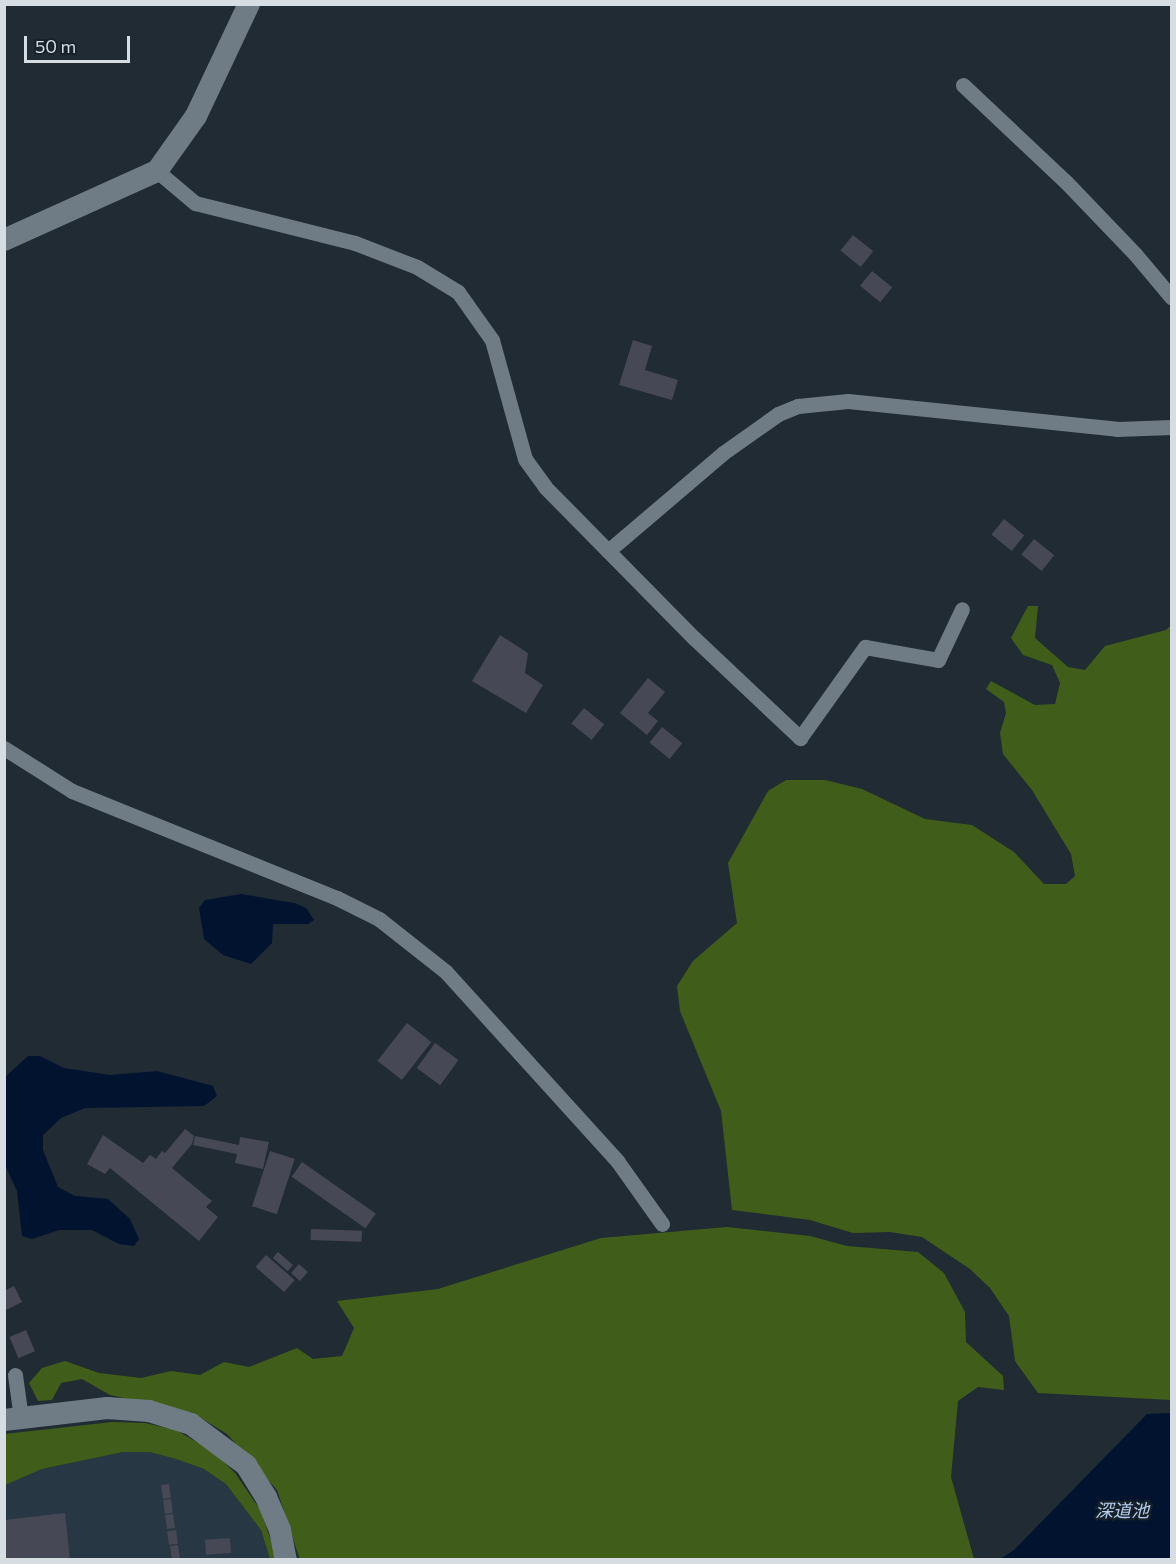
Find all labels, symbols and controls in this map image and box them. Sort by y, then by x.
scale bar [27,24,134,62]
text: 50 m [35,35,76,57]
water label: 深道池 [1095,1499,1149,1521]

